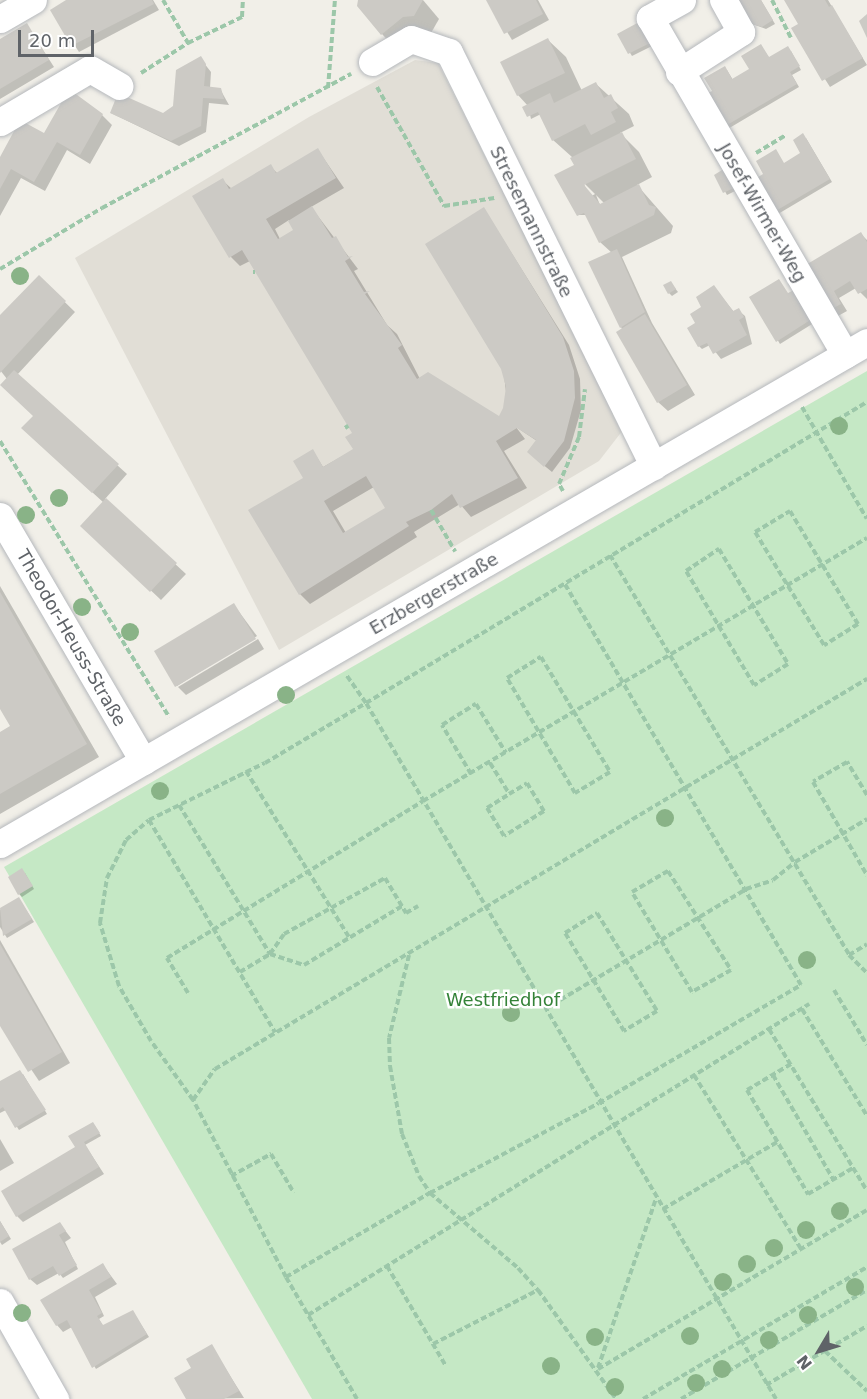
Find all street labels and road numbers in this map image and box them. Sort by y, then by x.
street label: Josef-Wirmer-Weg [713,140,811,286]
street label: Stresemannstraße [485,143,577,301]
street label: Theodor-Heuss-Straße [12,546,130,730]
street label: Erzbergerstraße [366,548,502,640]

